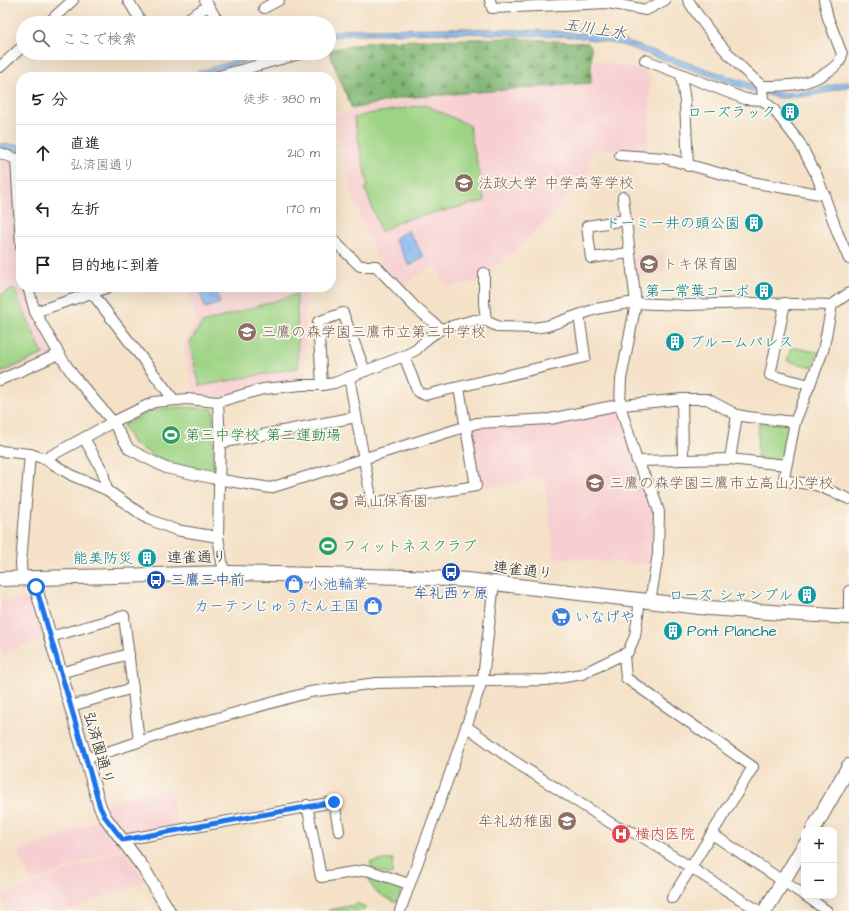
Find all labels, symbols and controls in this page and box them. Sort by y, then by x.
water label: 玉川上水 [562,13,628,45]
search box [16,16,336,60]
icon: search [30,27,52,49]
text: ここで検索 [62,29,137,50]
text: 5 分 [32,88,68,112]
text: 徒歩 · 380 m [243,90,320,108]
building icon: ローズラック [779,101,801,123]
place label: ローズラック [687,102,776,123]
text: 直進 [70,133,100,154]
icon: ahead [32,142,54,164]
text: 210 m [287,144,320,162]
text: 弘済園通り [70,156,135,174]
school or university icon: 法政大学 中学高等学校 [453,172,475,194]
place label: 法政大学 中学高等学校 [478,173,634,194]
icon: left [32,198,54,220]
text: 左折 [70,199,100,220]
text: 170 m [287,200,320,218]
building icon: ドーミー井の頭公園 [743,212,765,234]
place label: ドーミー井の頭公園 [605,213,740,234]
school or university icon: トキ保育園 [638,253,660,275]
icon: arrive [32,254,54,276]
place label: トキ保育園 [663,254,738,275]
text: 目的地に到着 [70,255,160,276]
building icon: 第一常葉コーポ [753,280,775,302]
place label: 第一常葉コーポ [645,281,750,302]
school or university icon: 三鷹の森学園三鷹市立第三中学校 [236,321,258,343]
place label: 三鷹の森学園三鷹市立第三中学校 [261,322,486,343]
building icon: ブルームパレス [664,331,686,353]
place label: ブルームパレス [689,332,793,353]
sports icon: 第三中学校 第二運動場 [160,424,182,446]
place label: 第三中学校 第二運動場 [185,425,341,446]
school or university icon: 三鷹の森学園三鷹市立高山小学校 [584,472,606,494]
place label: 三鷹の森学園三鷹市立高山小学校 [609,473,834,494]
school or university icon: 高山保育園 [328,490,350,512]
place label: 高山保育園 [353,491,428,512]
sports icon: フィットネスクラブ [317,535,339,557]
place label: フィットネスクラブ [342,536,477,557]
street label: 連雀通り [167,546,227,569]
building icon: 能美防災 [136,547,158,569]
place label: 能美防災 [73,548,133,569]
street label: 連雀通り [492,556,554,585]
bus stop icon: 牟礼西ヶ原 [440,561,462,583]
bus stop icon: 三鷹三中前 [145,569,167,591]
place label: 三鷹三中前 [170,570,245,591]
shop icon: 小池輪業 [283,573,305,595]
place label: 小池輪業 [308,574,368,595]
route start [27,578,45,596]
place label: 牟礼西ヶ原 [413,583,489,604]
building icon: ローズ シャンブル [796,584,818,606]
place label: ローズ シャンブル [669,585,793,606]
shop icon: カーテンじゅうたん王国 [362,595,384,617]
place label: カーテンじゅうたん王国 [194,596,359,617]
supermarket icon: いなげや [550,606,572,628]
place label: いなげや [575,607,635,628]
building icon: Pont Planche [662,620,684,642]
place label: Pont Planche [687,621,777,642]
street label: 弘済園通り [78,709,119,787]
route end [325,793,343,811]
school or university icon: 牟礼幼稚園 [556,810,578,832]
place label: 牟礼幼稚園 [478,811,553,832]
hospital icon: 横内医院 [610,823,632,845]
place label: 横内医院 [635,824,695,845]
map controls [801,827,837,899]
button: + [801,827,837,863]
button: − [801,863,837,899]

